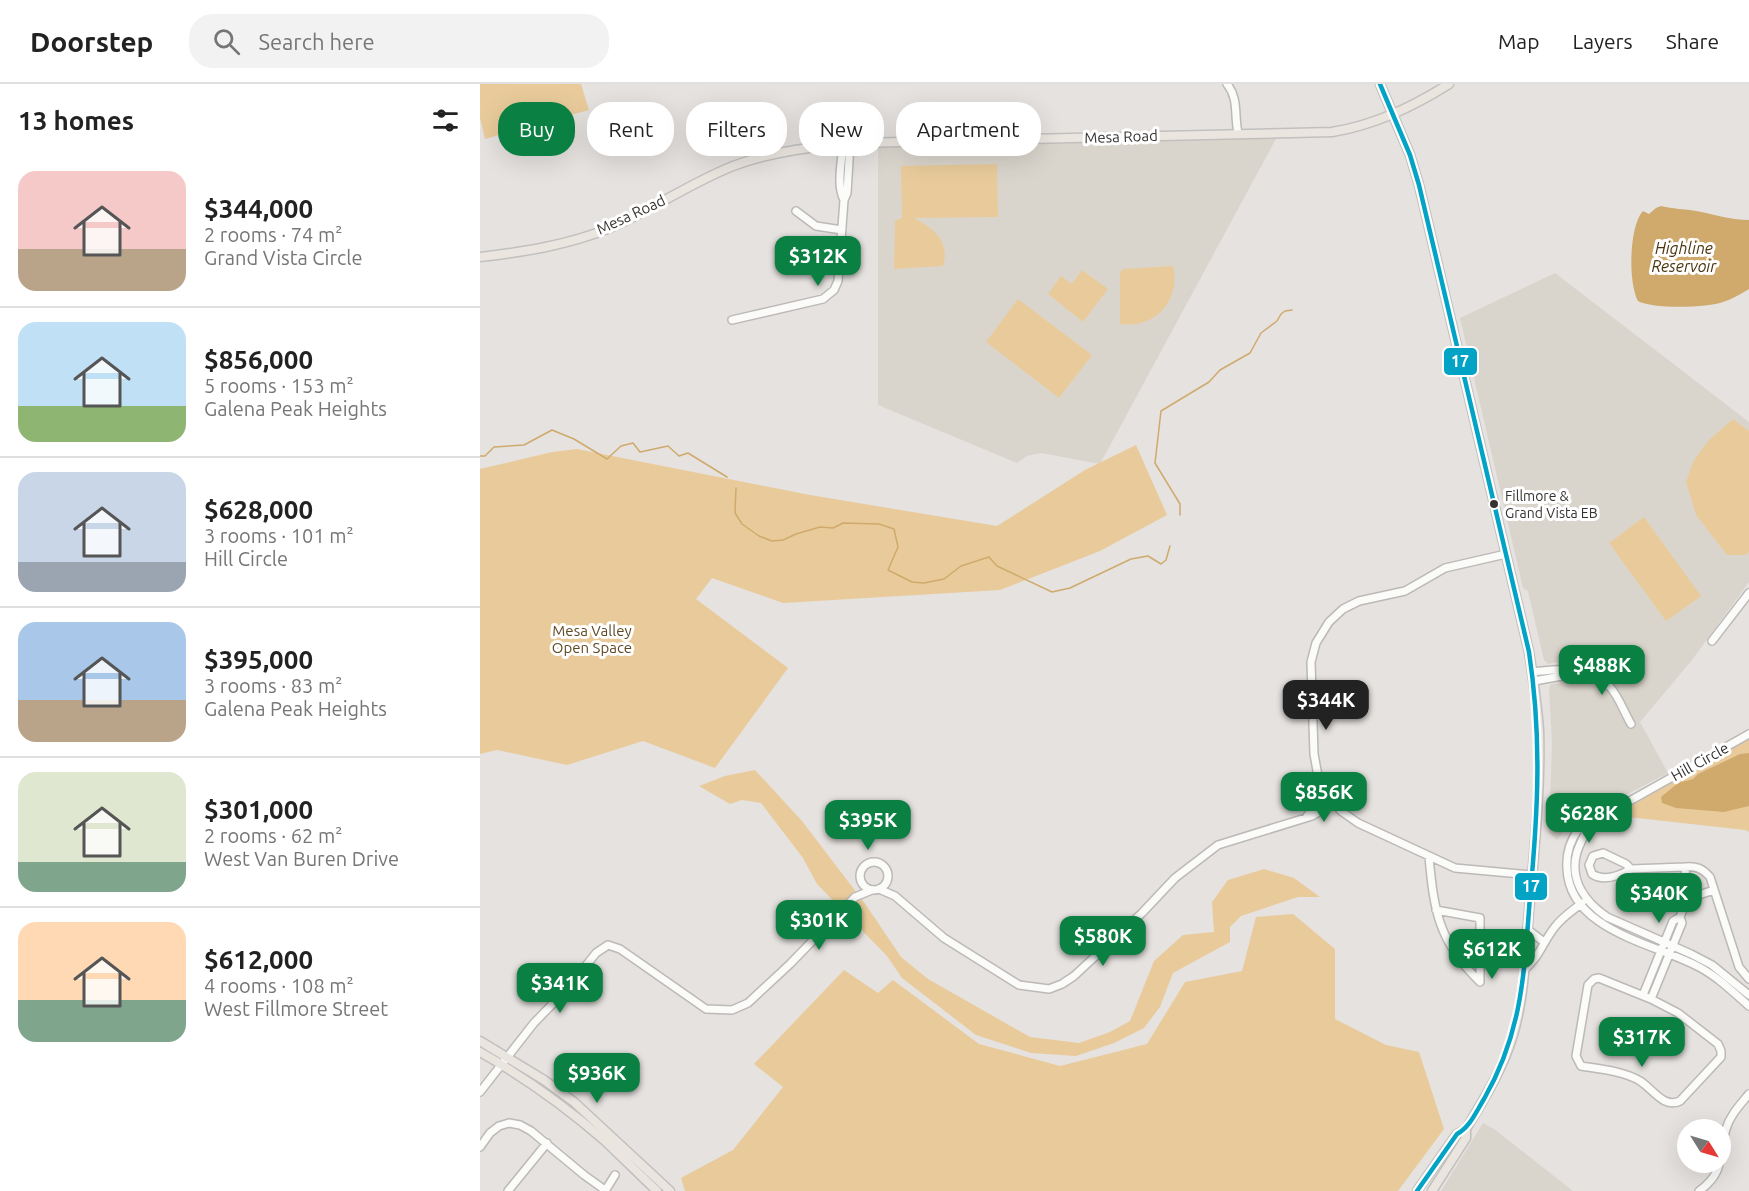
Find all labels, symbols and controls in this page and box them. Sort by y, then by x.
search box [189,14,609,68]
icon: search [210,25,243,58]
text: Doorstep [30,26,153,57]
text: Search here [258,29,375,54]
text: Map [1498,29,1539,53]
text: Layers [1572,29,1633,53]
text: Share [1666,29,1719,53]
chip: Buy [498,102,575,156]
chip: Rent [587,102,674,156]
chip: Filters [686,102,787,156]
chip: New [799,102,884,156]
chip: Apartment [896,102,1041,156]
icon: filters [429,104,462,137]
text: 13 homes [18,106,134,135]
street label: Mesa Road [1084,127,1158,146]
street label: Mesa Road [594,191,668,238]
text: $344,000 [204,194,313,223]
icon: home [66,195,138,267]
text: 2 rooms · 74 m² [204,223,342,246]
pin: $312K [776,236,860,287]
water label: Highline Reservoir [1652,239,1717,275]
text: $312K [789,244,847,267]
text: Grand Vista Circle [204,246,363,269]
text: $856,000 [204,345,313,374]
icon: home [66,346,138,418]
line badge: 17 [1443,347,1478,376]
text: 17 [1451,352,1469,370]
text: 5 rooms · 153 m² [204,374,354,397]
text: Galena Peak Heights [204,397,387,420]
place label: Fillmore & Grand Vista EB [1505,488,1598,521]
text: $628,000 [204,495,313,524]
icon: home [66,496,138,568]
marker: Fillmore & Grand Vista EB [1488,498,1500,510]
text: 3 rooms · 101 m² [204,524,354,547]
text: Hill Circle [204,547,288,570]
park label: Mesa Valley Open Space [552,622,632,656]
text: $395,000 [204,645,313,674]
pin: $488K [1560,645,1644,696]
icon: home [66,646,138,718]
text: $488K [1573,653,1631,676]
text: 3 rooms · 83 m² [204,674,342,697]
pin: $344K [1284,680,1368,731]
text: $344K [1297,688,1355,711]
text: Galena Peak Heights [204,697,387,720]
street label: Hill Circle [1668,739,1731,784]
pin: $856K [1282,772,1366,823]
text: $856K [1295,780,1353,803]
pin: $628K [1547,793,1631,844]
text: $301,000 [204,795,313,824]
icon: home [66,796,138,868]
pin: $395K [826,800,910,851]
text: $628K [1560,801,1618,824]
text: $395K [839,808,897,831]
text: 2 rooms · 62 m² [204,824,342,847]
text: West Van Buren Drive [204,847,399,870]
line badge: 17 [1514,872,1548,901]
pin: $340K [1617,873,1701,924]
text: 17 [1522,877,1540,895]
text: $340K [1630,881,1688,904]
pin: $301K [777,900,861,951]
text: $301K [790,908,848,931]
pin: $580K [1061,916,1145,967]
text: $580K [1074,924,1132,947]
pin: $612K [1450,929,1534,980]
text: $612K [1463,937,1521,960]
text: $612,000 [204,945,313,974]
icon: home [66,946,138,1018]
pin: $341K [518,963,602,1014]
text: $341K [531,971,589,994]
text: 4 rooms · 108 m² [204,974,354,997]
text: West Fillmore Street [204,997,388,1020]
pin: $317K [1600,1017,1684,1068]
text: $317K [1613,1025,1671,1048]
pin: $936K [555,1053,639,1104]
text: $936K [568,1061,626,1084]
north arrow [1677,1119,1731,1173]
map controls [1677,1119,1731,1173]

